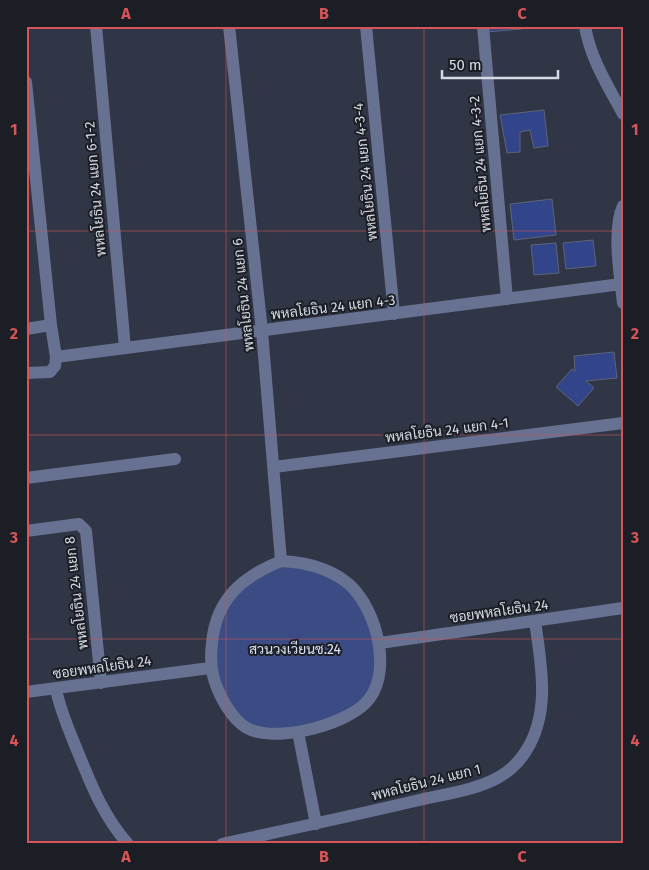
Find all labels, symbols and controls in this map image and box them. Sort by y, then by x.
text: A [120,4,131,23]
text: B [319,4,329,23]
text: C [517,4,527,23]
scale bar [442,48,558,80]
text: 50 m [449,56,482,74]
street label: พหลโยธิน 24 แยก 4-3-2 [466,95,495,233]
street label: พหลโยธิน 24 แยก 4-3-4 [350,102,381,242]
text: 1 [10,120,18,139]
street label: พหลโยธิน 24 แยก 6-1-2 [81,120,110,258]
text: 1 [631,120,639,139]
street label: พหลโยธิน 24 แยก 6 [229,238,258,352]
street label: พหลโยธิน 24 แยก 4-3 [270,291,396,324]
text: 2 [10,324,18,343]
text: 2 [631,324,639,343]
street label: พหลโยธิน 24 แยก 4-1 [384,414,510,447]
text: 3 [9,528,18,547]
text: 3 [630,528,639,547]
street label: พหลโยธิน 24 แยก 8 [61,535,92,651]
street label: ซอยพหลโยธิน 24 [449,596,550,627]
park label: สวนวงเวียนซ.24 [249,640,342,658]
street label: ซอยพหลโยธิน 24 [52,652,153,683]
text: 4 [9,731,19,750]
text: 4 [630,731,640,750]
street label: พหลโยธิน 24 แยก 1 [370,761,483,804]
text: A [120,847,131,866]
text: B [319,847,329,866]
text: C [517,847,527,866]

